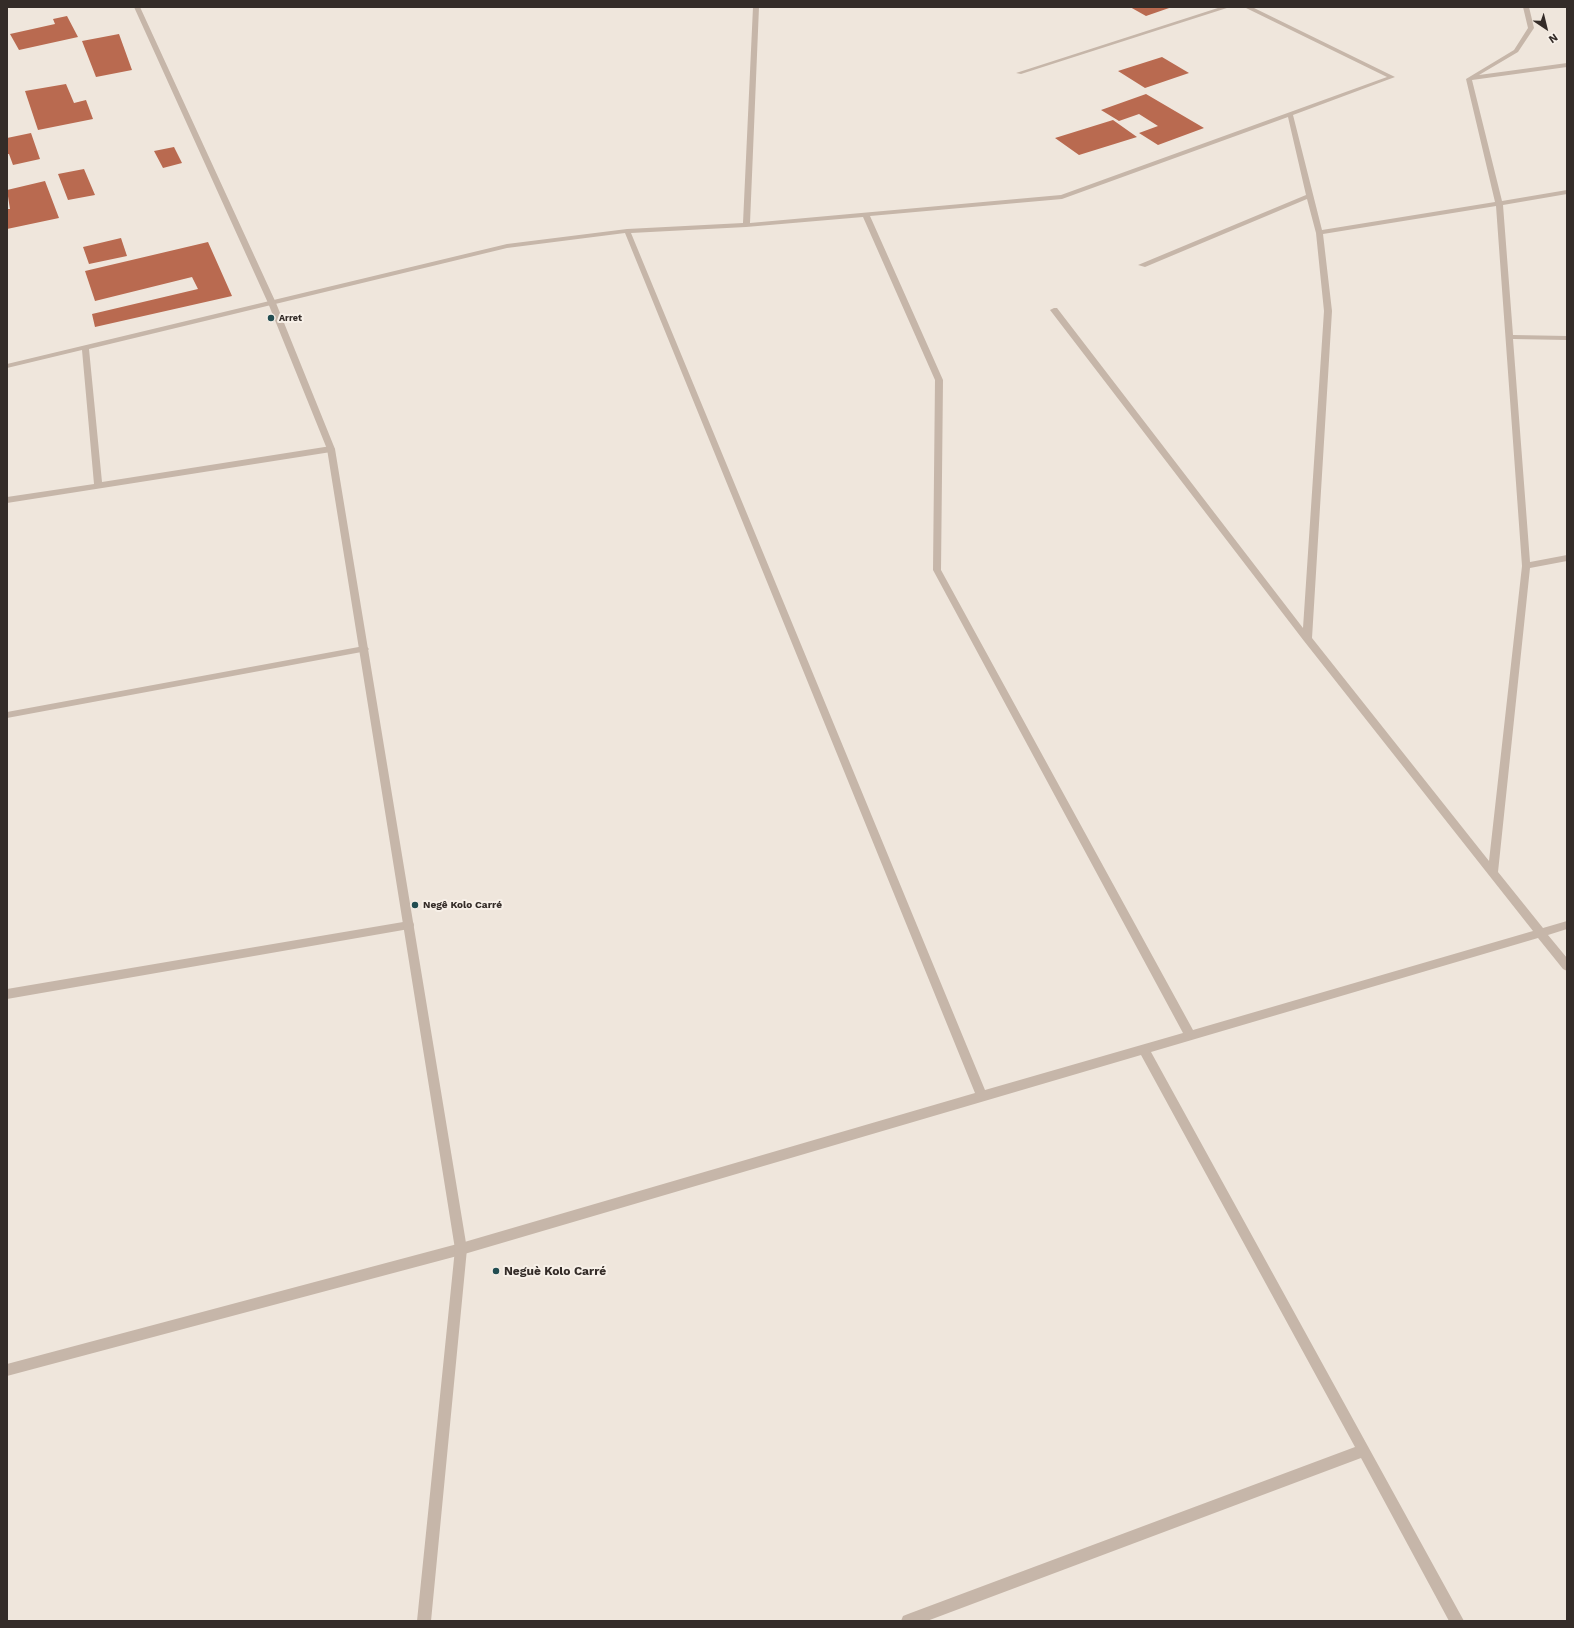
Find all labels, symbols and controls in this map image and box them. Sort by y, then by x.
north arrow [1526,8,1566,48]
text: N [1546,31,1560,46]
marker: Arret [266,313,276,323]
place label: Arret [279,313,302,323]
place label: Negê Kolo Carré [423,899,502,911]
marker: Negê Kolo Carré [410,900,420,910]
place label: Neguè Kolo Carré [504,1264,606,1278]
marker: Neguè Kolo Carré [491,1266,501,1276]

